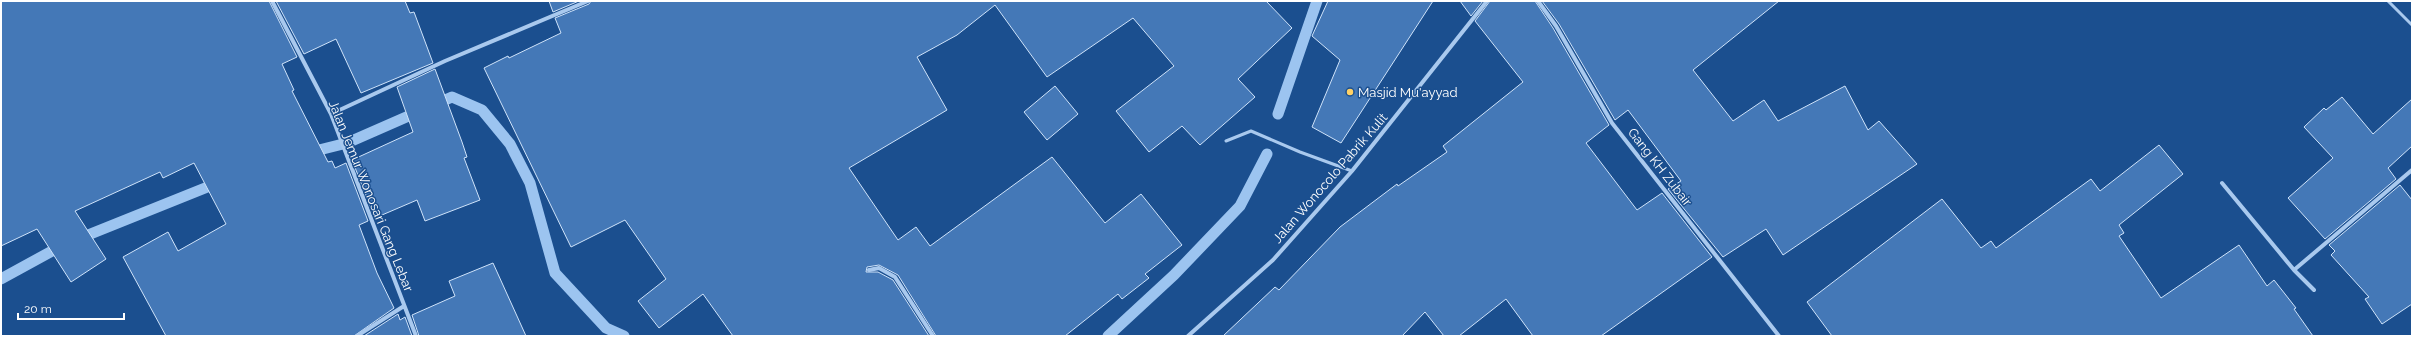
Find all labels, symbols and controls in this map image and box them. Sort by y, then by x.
place label: Masjid Mu'ayyad [1358,85,1457,100]
marker: Masjid Mu'ayyad [1345,87,1355,97]
street label: Jalan Jemur Wonosari Gang Lebar [326,98,416,294]
street label: Jalan Wonocolo Pabrik Kulit [1270,110,1391,246]
street label: Gang KH Zubair [1625,125,1695,209]
scale bar [18,295,124,321]
text: 20 m [24,302,52,316]

